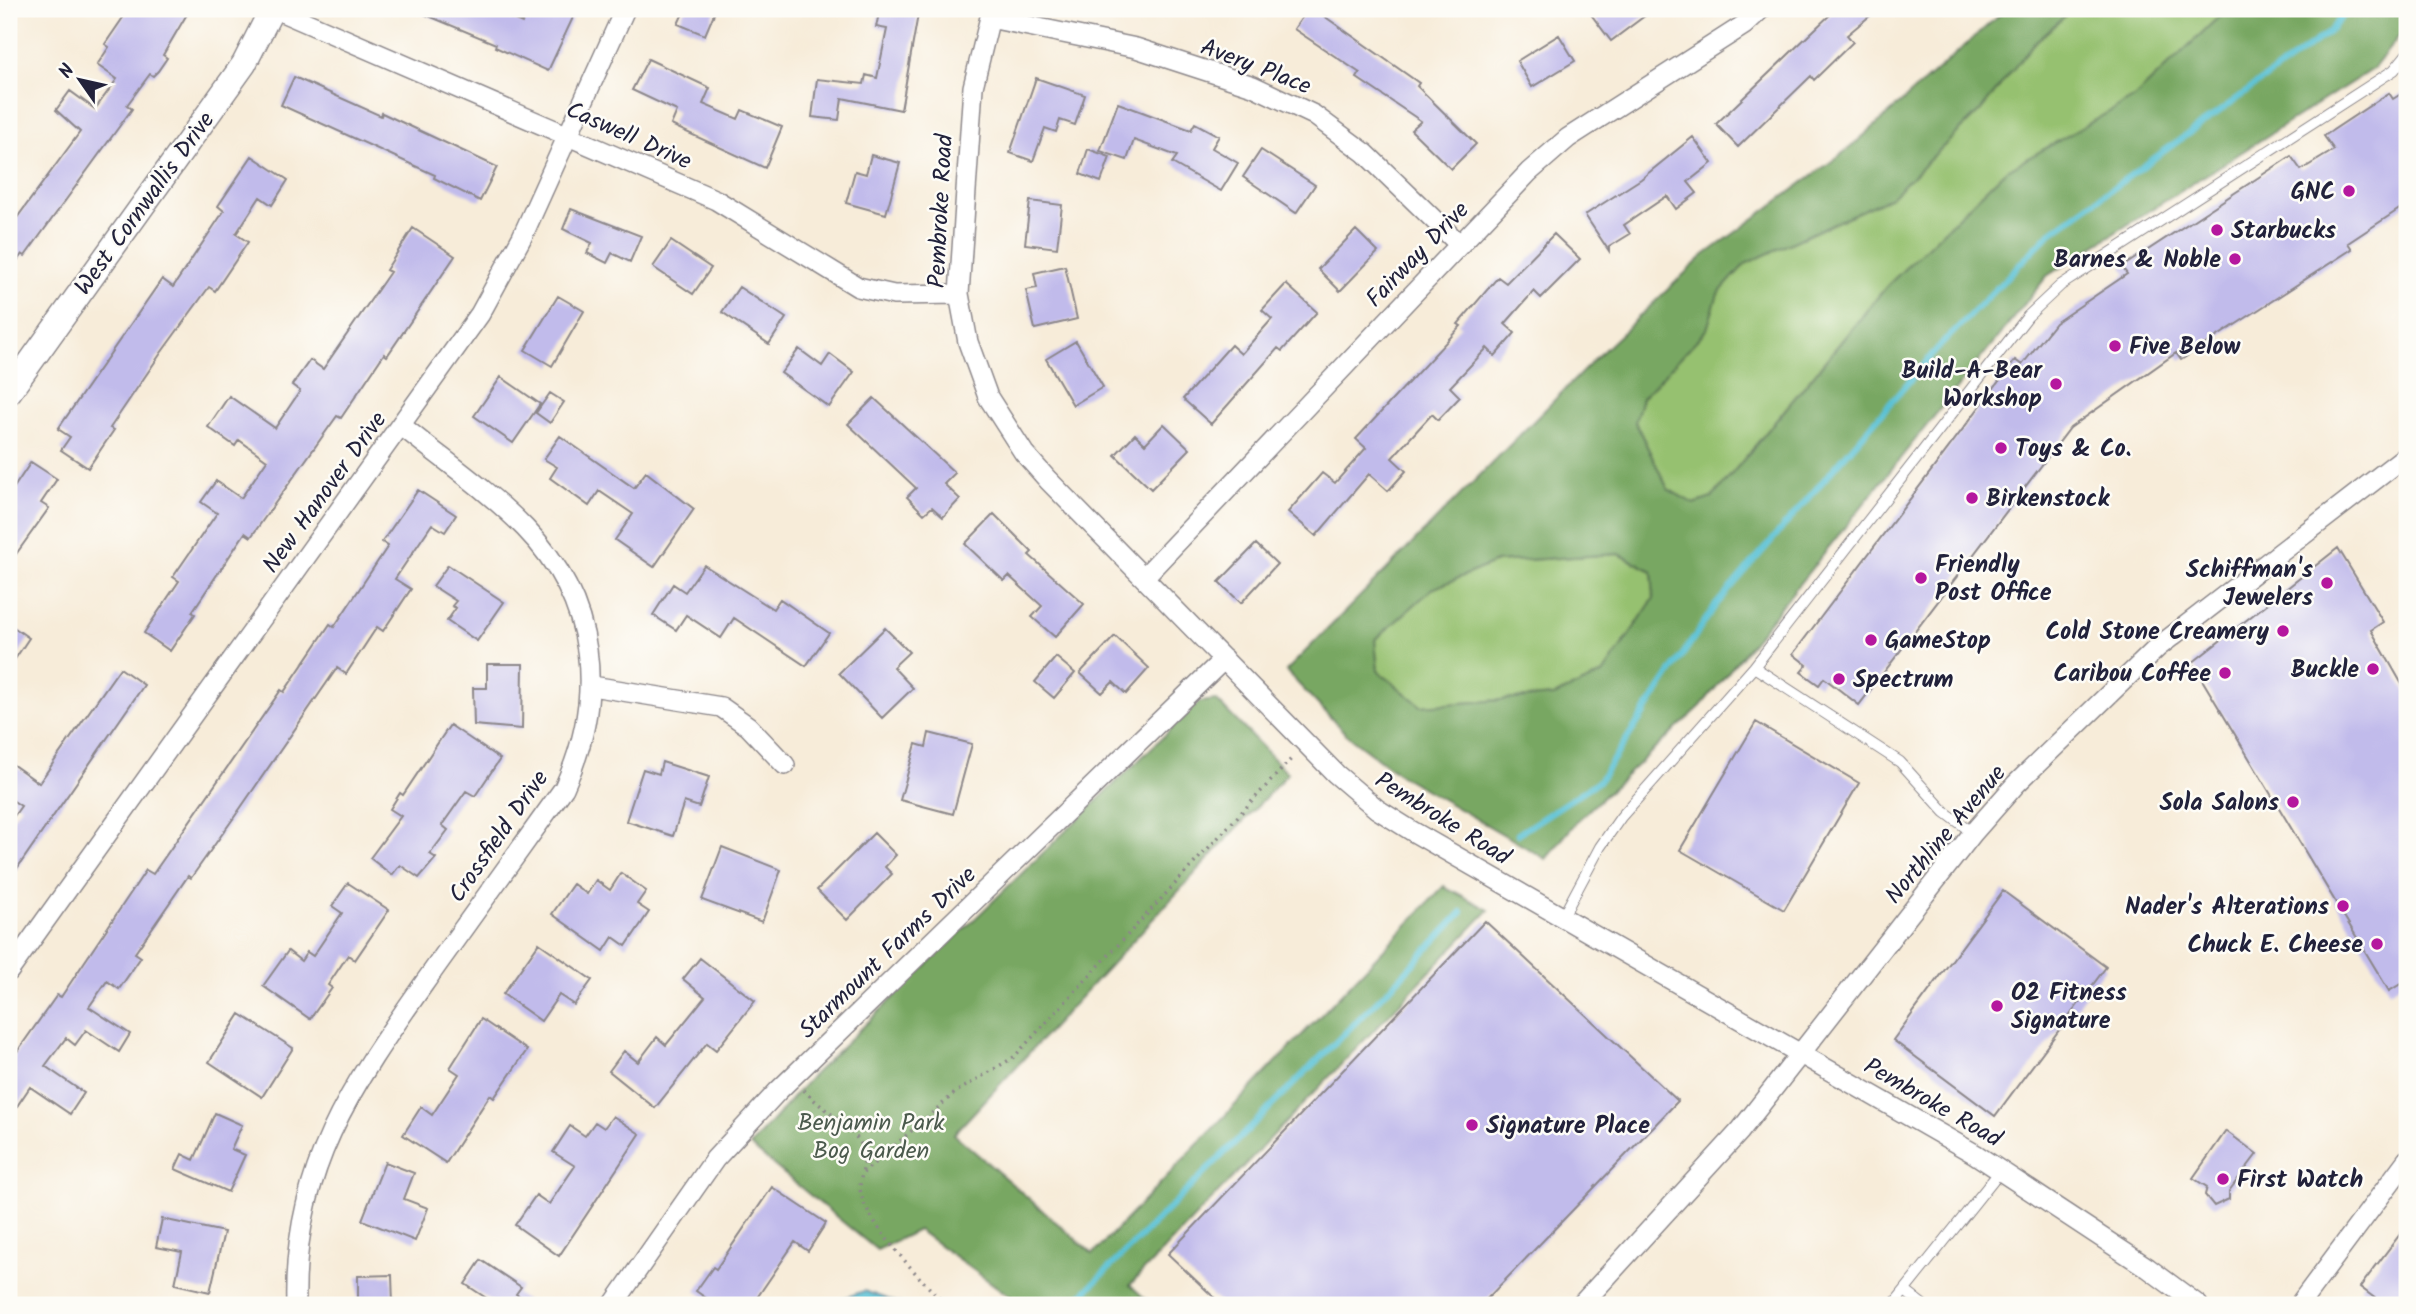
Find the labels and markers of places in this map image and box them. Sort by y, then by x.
place label: GNC [2291,173,2335,212]
marker: GNC [2341,183,2357,199]
place label: Starbucks [2231,212,2336,251]
marker: Starbucks [2209,222,2225,238]
place label: Barnes & Noble [2054,241,2221,280]
marker: Barnes & Noble [2227,251,2243,267]
place label: Five Below [2129,328,2241,367]
marker: Five Below [2107,338,2123,354]
place label: Build-A-Bear Workshop [1902,352,2043,419]
marker: Build-A-Bear Workshop [2048,376,2064,392]
place label: Toys & Co. [2015,430,2131,469]
marker: Toys & Co. [1993,440,2009,456]
place label: Birkenstock [1986,480,2110,519]
marker: Birkenstock [1964,490,1980,506]
place label: Friendly Post Office [1935,546,2052,613]
place label: Schiffman's Jewelers [2186,551,2313,618]
marker: Friendly Post Office [1913,570,1929,586]
marker: Schiffman's Jewelers [2319,575,2335,591]
place label: Cold Stone Creamery [2045,613,2270,652]
place label: GameStop [1885,622,1991,661]
marker: Cold Stone Creamery [2275,623,2291,639]
marker: GameStop [1863,632,1879,648]
place label: Buckle [2291,651,2359,690]
place label: Caribou Coffee [2054,655,2211,694]
place label: Spectrum [1853,661,1953,700]
marker: Buckle [2365,661,2381,677]
marker: Caribou Coffee [2217,665,2233,681]
marker: Spectrum [1831,671,1847,687]
place label: Sola Salons [2160,784,2279,823]
marker: Sola Salons [2285,794,2301,810]
place label: Nader's Alterations [2125,888,2329,927]
marker: Nader's Alterations [2335,898,2351,914]
place label: Chuck E. Cheese [2187,926,2363,965]
marker: Chuck E. Cheese [2369,936,2385,952]
place label: O2 Fitness Signature [2011,974,2127,1041]
marker: O2 Fitness Signature [1989,998,2005,1014]
place label: Signature Place [1486,1107,1650,1146]
marker: Signature Place [1464,1117,1480,1133]
place label: First Watch [2237,1161,2363,1200]
marker: First Watch [2215,1171,2231,1187]

